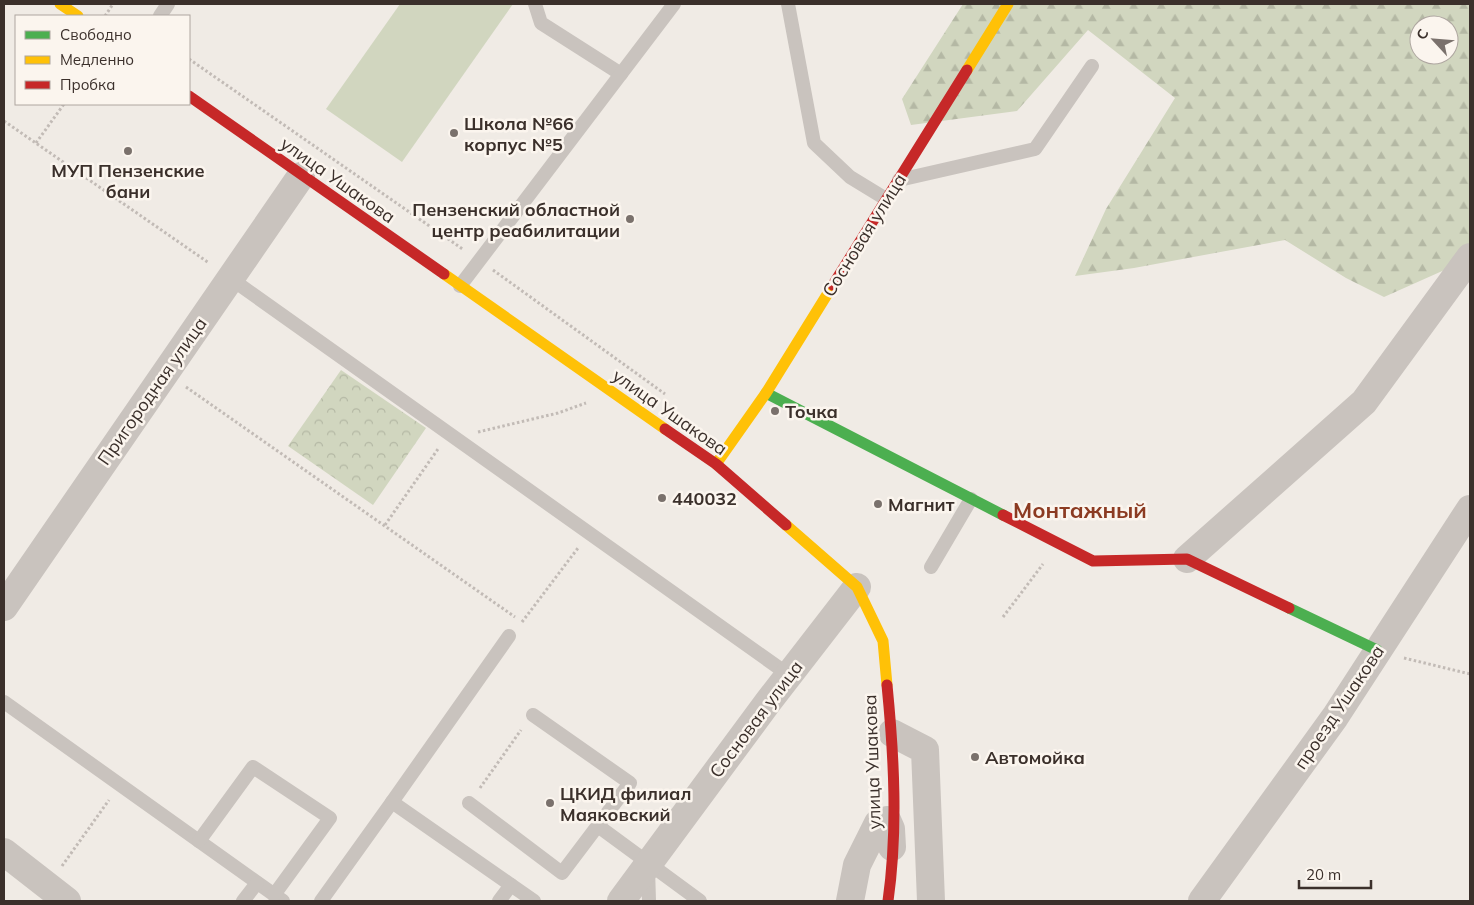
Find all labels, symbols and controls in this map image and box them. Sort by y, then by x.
legend [15,15,190,105]
north arrow [1409,15,1459,65]
text: Свободно [60,25,132,44]
text: С [1412,26,1433,43]
text: Медленно [60,50,134,69]
text: Пробка [60,75,115,94]
place label: Школа №66 корпус №5 [464,112,574,156]
marker: Школа №66 корпус №5 [448,127,460,139]
street label: улица Ушакова [276,132,400,228]
marker: МУП Пензенские бани [122,145,134,157]
place label: МУП Пензенские бани [51,159,205,203]
street label: Сосновая улица [817,169,911,301]
place label: Пензенский областной центр реабилитации [412,198,620,242]
marker: Пензенский областной центр реабилитации [624,213,636,225]
street label: Пригородная улица [92,313,212,469]
street label: улица Ушакова [608,364,732,460]
place label: Точка [785,400,838,423]
marker: Точка [769,405,781,417]
place label: 440032 [672,487,737,510]
marker: 440032 [656,492,668,504]
place label: Магнит [888,493,955,516]
district label: Монтажный [1013,496,1147,524]
marker: Магнит [872,498,884,510]
street label: проезд Ушакова [1289,640,1389,774]
street label: Сосновая улица [704,656,808,782]
street label: улица Ушакова [858,694,886,830]
place label: Автомойка [985,746,1085,769]
marker: Автомойка [969,751,981,763]
place label: ЦКИД филиал Маяковский [560,782,691,826]
marker: ЦКИД филиал Маяковский [544,797,556,809]
scale bar [1299,858,1372,890]
text: 20 m [1306,865,1341,884]

